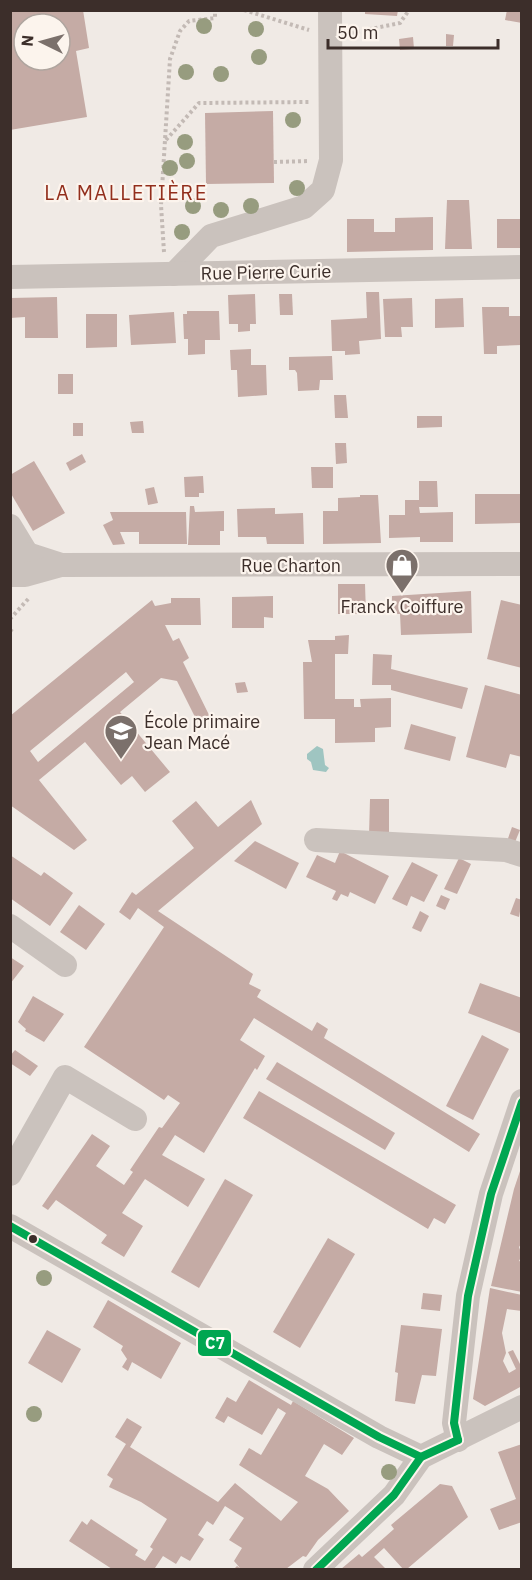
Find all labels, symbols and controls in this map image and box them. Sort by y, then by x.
north arrow [12,12,72,72]
scale bar [328,12,498,50]
text: 50 m [337,21,379,44]
text: N [17,34,38,47]
district label: LA MALLETIÈRE [44,179,208,206]
street label: Rue Pierre Curie [200,259,332,285]
shop icon: Franck Coiffure [384,547,420,594]
street label: Rue Charton [241,554,341,577]
place label: Franck Coiffure [341,595,464,618]
place label: École primaire Jean Macé [144,710,260,754]
school or university icon: École primaire Jean Macé [103,713,139,760]
unlabelled marker [27,1233,39,1245]
line badge: C7 [197,1329,232,1357]
text: C7 [205,1333,225,1353]

